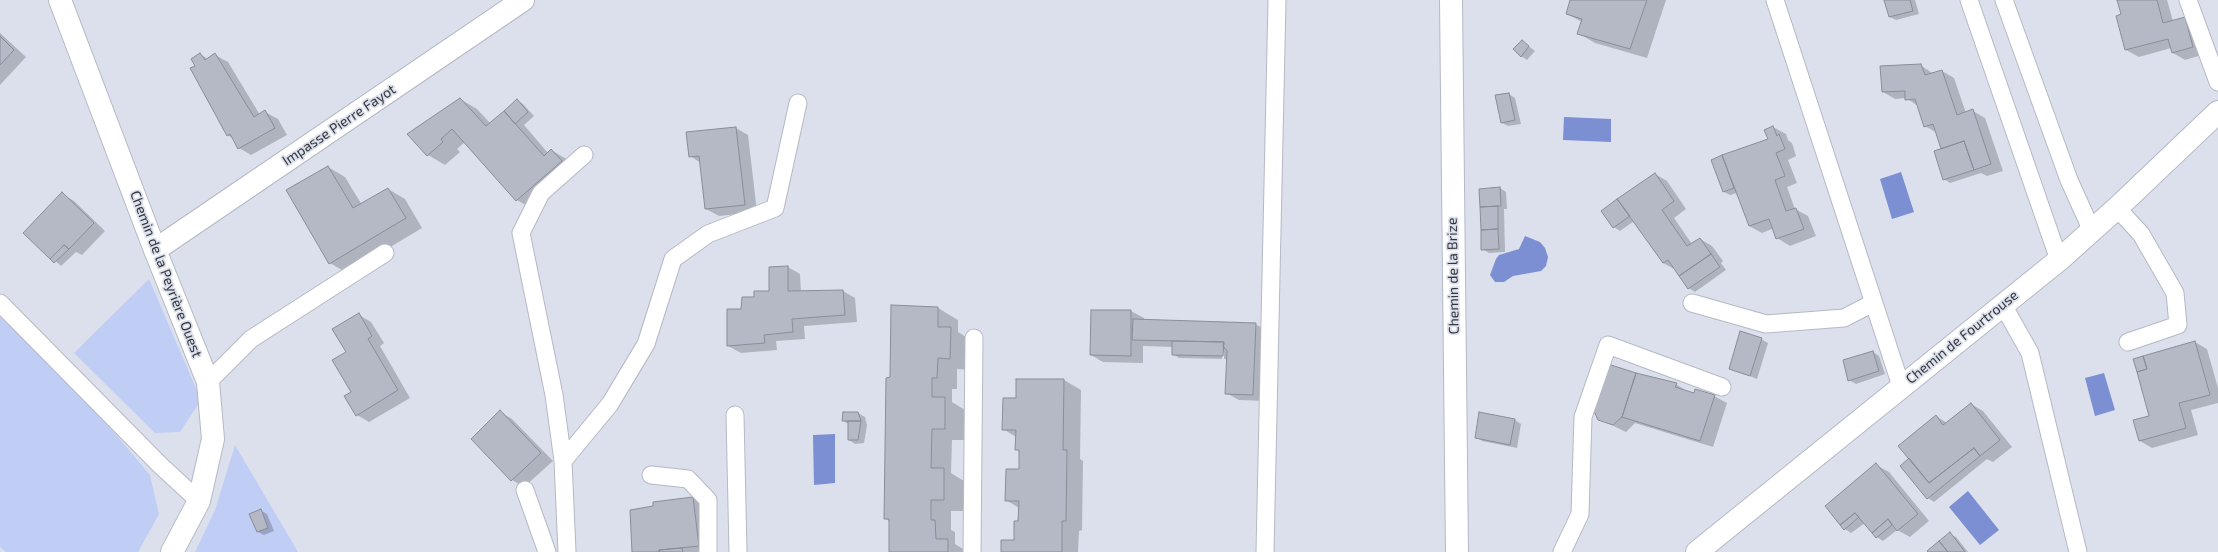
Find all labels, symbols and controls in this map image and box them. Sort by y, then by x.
street label: Impasse Pierre Fayot [279,81,399,169]
street label: Chemin de la Peyrière Ouest [126,188,206,360]
street label: Chemin de la Brize [1444,218,1462,334]
street label: Chemin de Fourtrouse [1903,287,2021,387]

